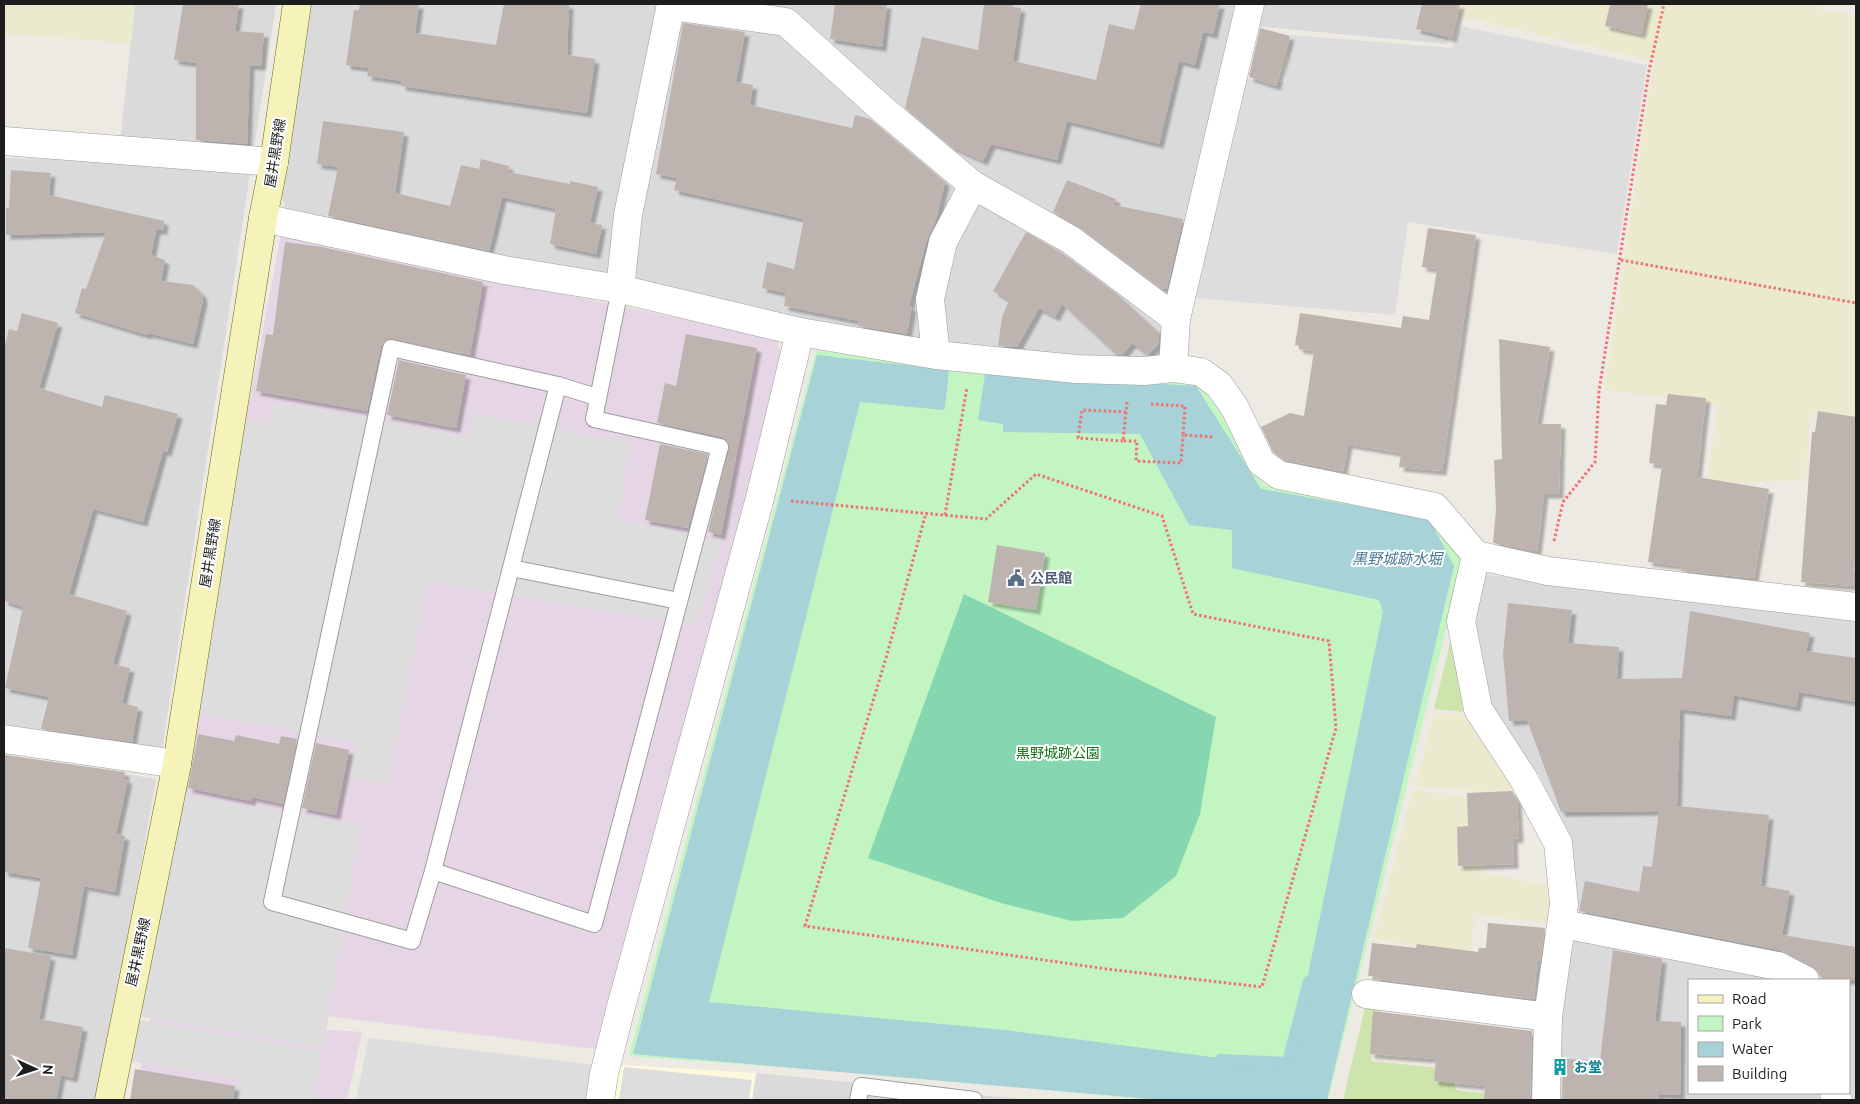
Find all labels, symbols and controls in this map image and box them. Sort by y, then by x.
street label: 屋井黒野線 [262,117,288,189]
street label: 屋井黒野線 [197,517,223,589]
water label: 黒野城跡水堀 [1352,550,1444,567]
public building icon: 公民館 [1006,568,1026,588]
place label: 公民館 [1030,570,1072,586]
park label: 黒野城跡公園 [1016,745,1100,761]
street label: 屋井黒野線 [123,916,153,988]
legend [1688,979,1850,1094]
text: Road [1732,990,1767,1007]
text: Park [1732,1015,1762,1032]
text: Water [1732,1040,1773,1057]
north arrow [10,1044,60,1094]
building icon: お堂 [1550,1057,1570,1077]
place label: お堂 [1574,1059,1602,1075]
text: N [40,1064,56,1075]
text: Building [1732,1065,1787,1082]

